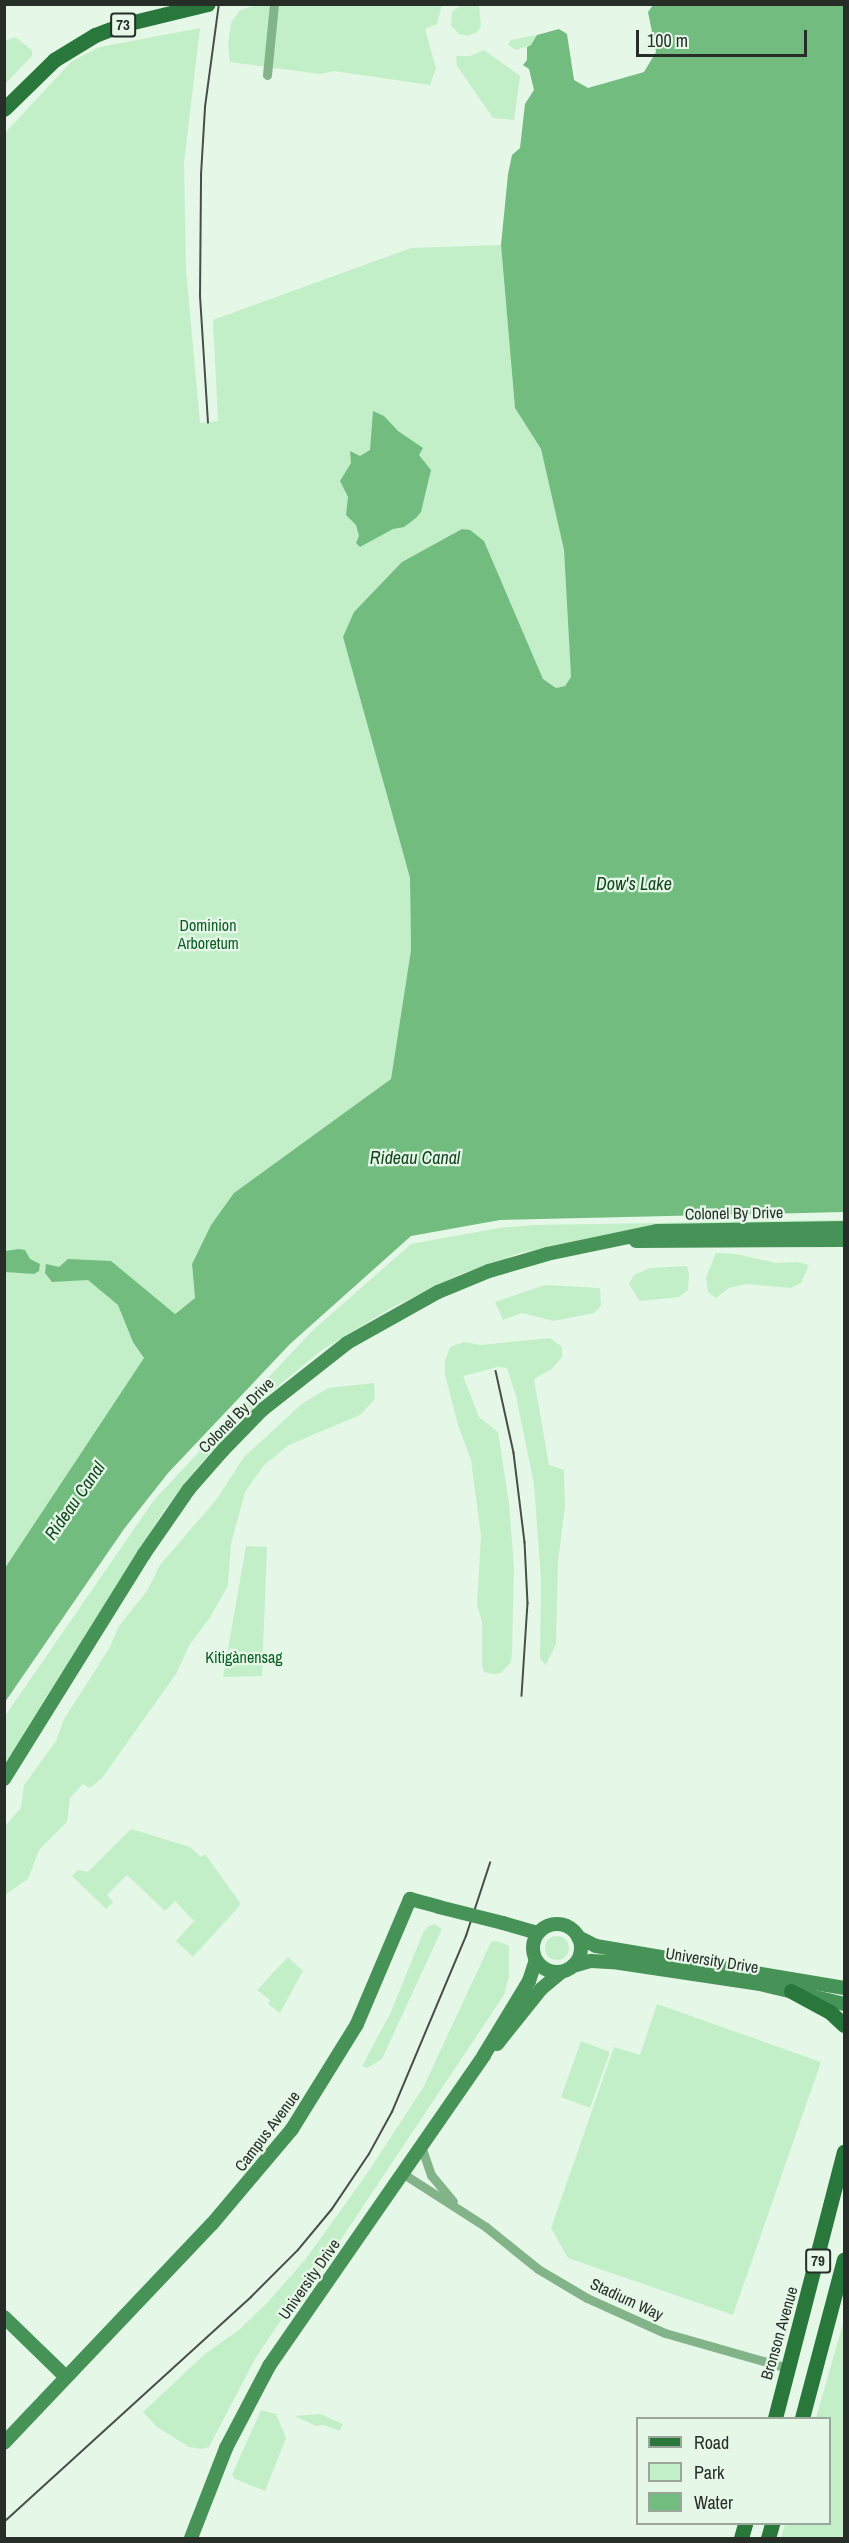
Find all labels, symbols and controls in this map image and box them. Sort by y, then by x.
road number: 73 [110,13,136,37]
scale bar [639,18,810,56]
text: 100 m [647,28,688,53]
water label: Dow's Lake [596,873,672,895]
park label: Dominion Arboretum [177,915,239,953]
water label: Rideau Canal [370,1147,460,1169]
street label: Colonel By Drive [685,1203,783,1223]
street label: Colonel By Drive [194,1373,278,1457]
water label: Rideau Canal [40,1458,110,1544]
park label: Kitigànensag [205,1647,283,1667]
street label: University Drive [664,1943,760,1977]
street label: Campus Avenue [230,2087,304,2175]
street label: University Drive [274,2235,344,2323]
road number: 79 [804,2249,832,2273]
street label: Stadium Way [587,2274,667,2324]
street label: Bronson Avenue [756,2284,802,2382]
legend [636,2417,831,2525]
text: Road [694,2430,729,2455]
text: Park [694,2460,724,2485]
text: Water [694,2490,733,2515]

